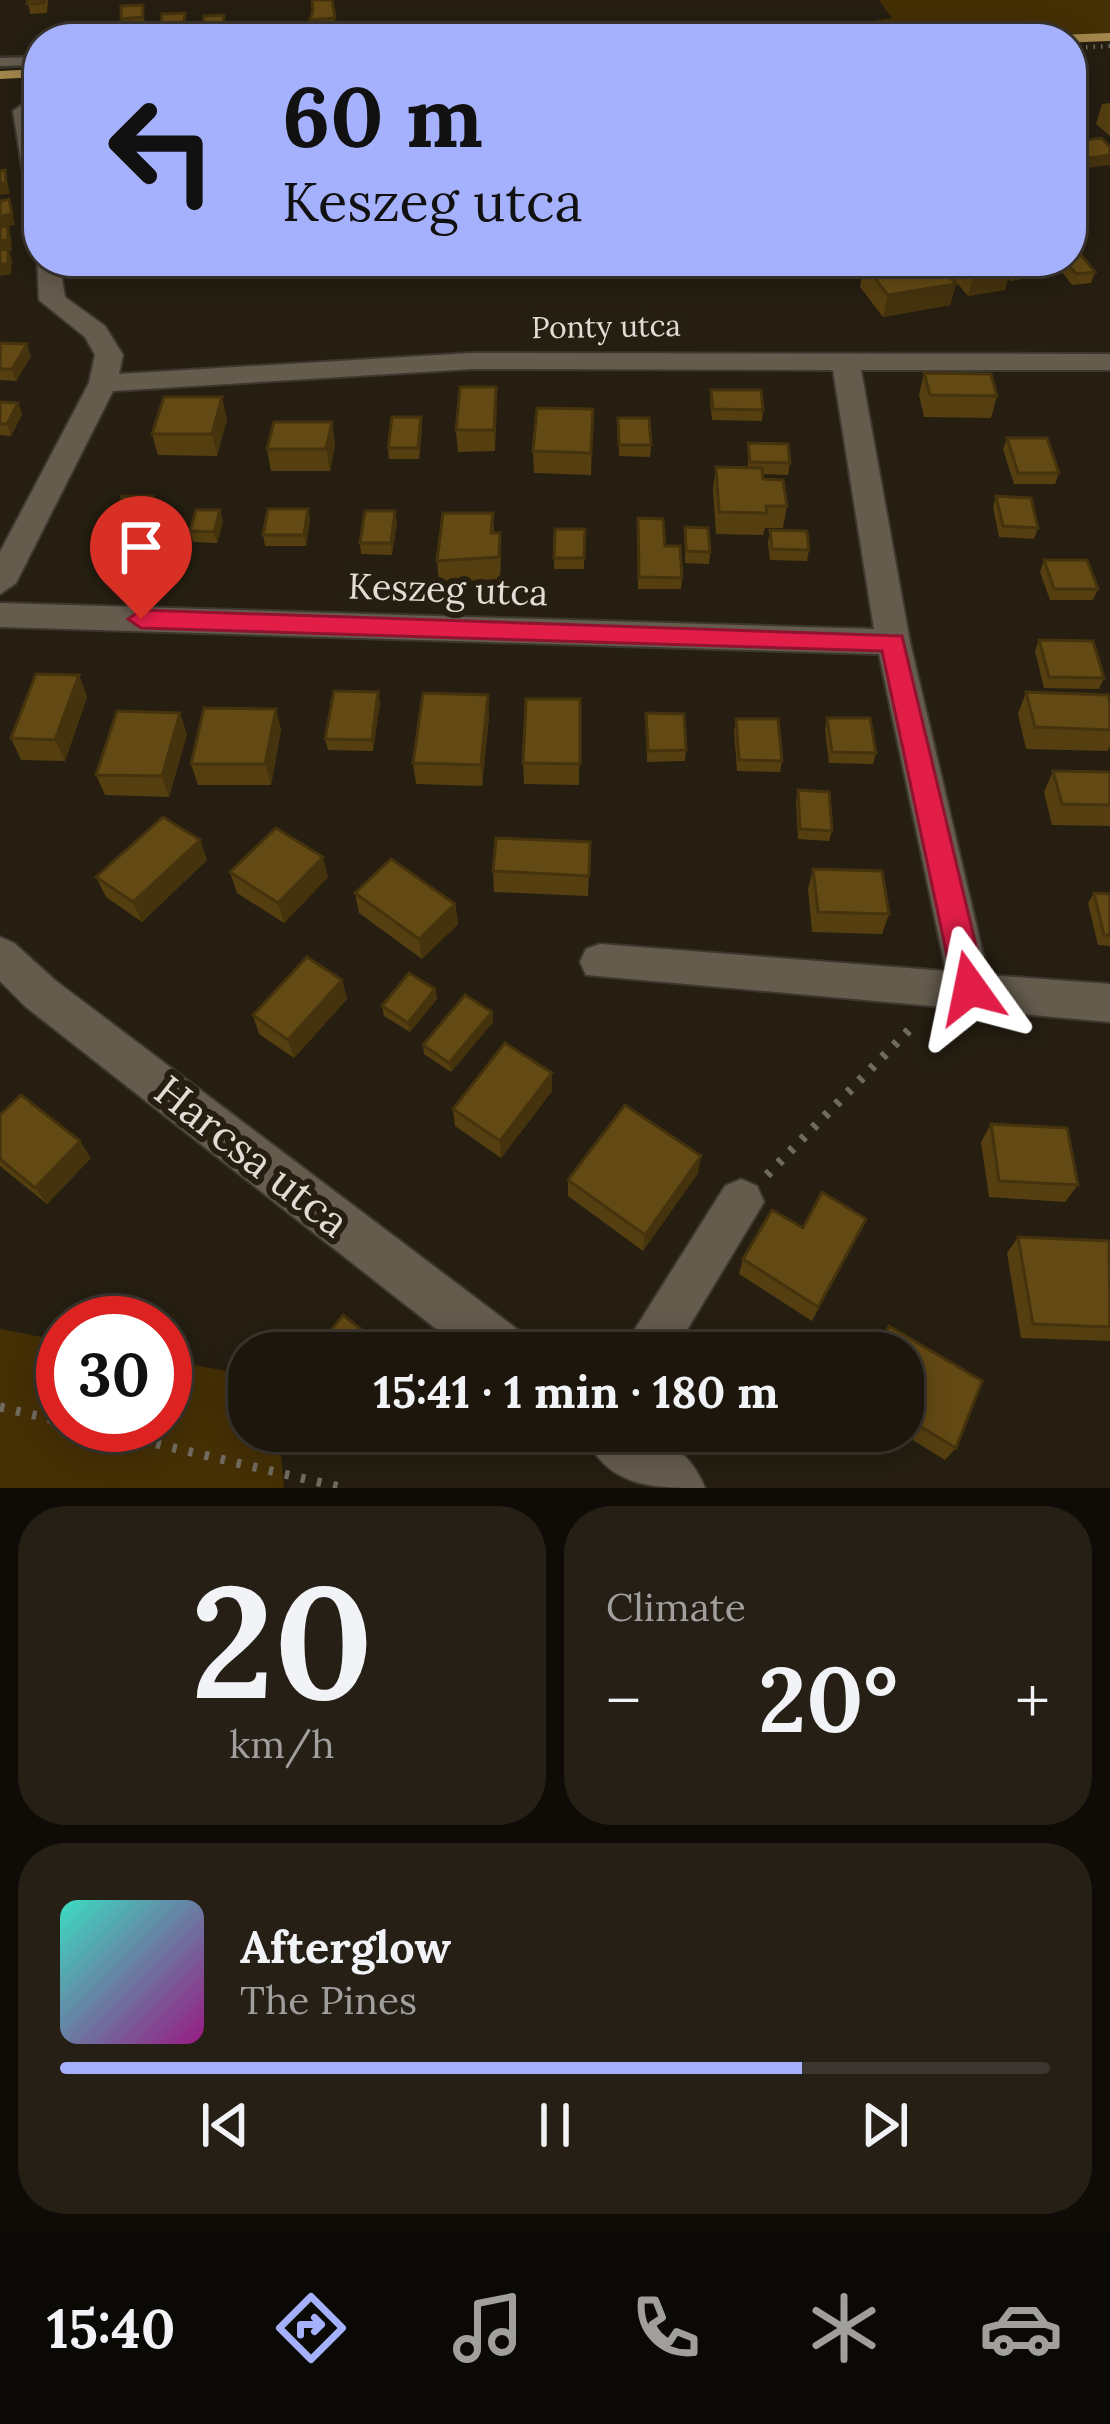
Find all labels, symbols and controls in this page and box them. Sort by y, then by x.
text: 60 m [282,62,483,170]
icon: left [84,72,240,228]
text: Keszeg utca [282,167,583,236]
street label: Ponty utca [531,306,681,347]
pin [90,496,192,619]
icon: arrive [108,514,174,580]
street label: Keszeg utca [347,563,549,615]
position arrow [907,925,1033,1051]
street label: Harcsa utca [144,1063,360,1249]
speed limit sign: 30 [36,1296,192,1452]
text: 15:41 · 1 min · 180 m [373,1363,779,1420]
text: 20 [191,1541,373,1741]
text: Climate [606,1582,746,1632]
text: 20° [758,1641,898,1757]
text: − [606,1658,641,1742]
text: + [1015,1658,1050,1742]
text: km/h [229,1719,335,1769]
text: Afterglow [240,1918,451,1975]
text: The Pines [240,1975,417,2025]
icon: previous [192,2092,258,2158]
icon: pause [522,2092,588,2158]
icon: next [852,2092,918,2158]
icon: directions [269,2286,353,2370]
icon: music [446,2286,530,2370]
icon: phone [624,2286,708,2370]
icon: climate [802,2286,886,2370]
icon: car [979,2286,1063,2370]
text: 15:40 [47,2294,175,2363]

